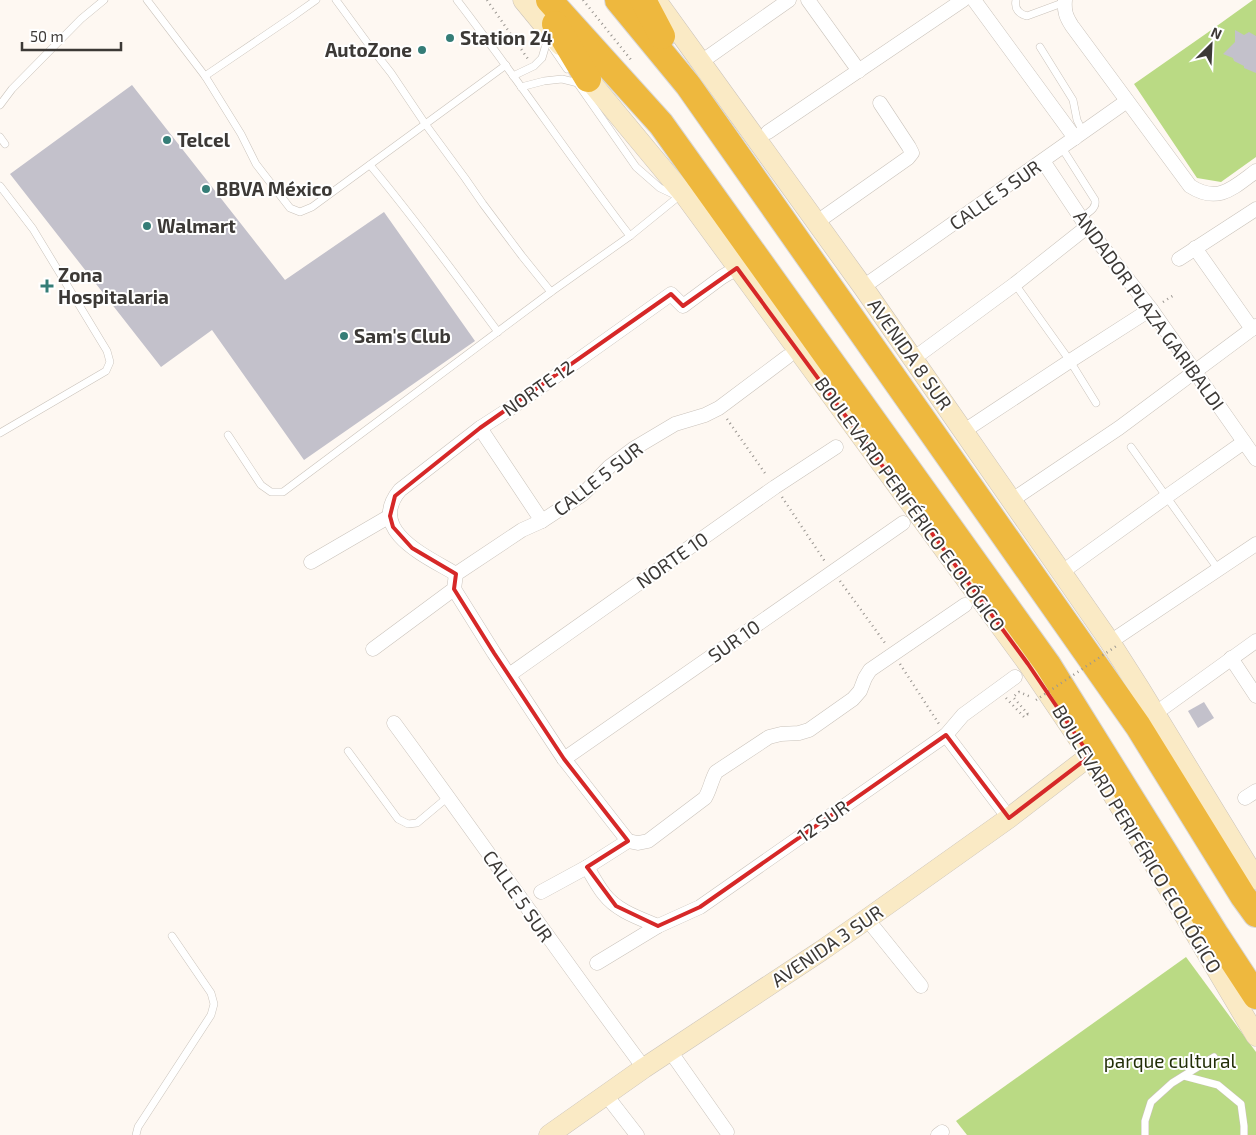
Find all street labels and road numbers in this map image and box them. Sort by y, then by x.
street label: CALLE 5 SUR [944,155,1045,235]
street label: ANDADOR PLAZA GARIBALDI [1069,205,1230,414]
street label: AVENIDA 8 SUR [863,294,957,414]
street label: NORTE 12 [498,355,578,420]
street label: BOULEVARD PERIFÉRICO ECOLÓGICO [810,372,1010,635]
street label: CALLE 5 SUR [549,437,647,520]
street label: NORTE 10 [631,526,712,593]
street label: SUR 10 [703,614,764,667]
street label: BOULEVARD PERIFÉRICO ECOLÓGICO [1048,700,1227,977]
street label: 12 SUR [793,795,853,847]
street label: CALLE 5 SUR [478,845,558,946]
street label: AVENIDA 3 SUR [766,900,887,991]

